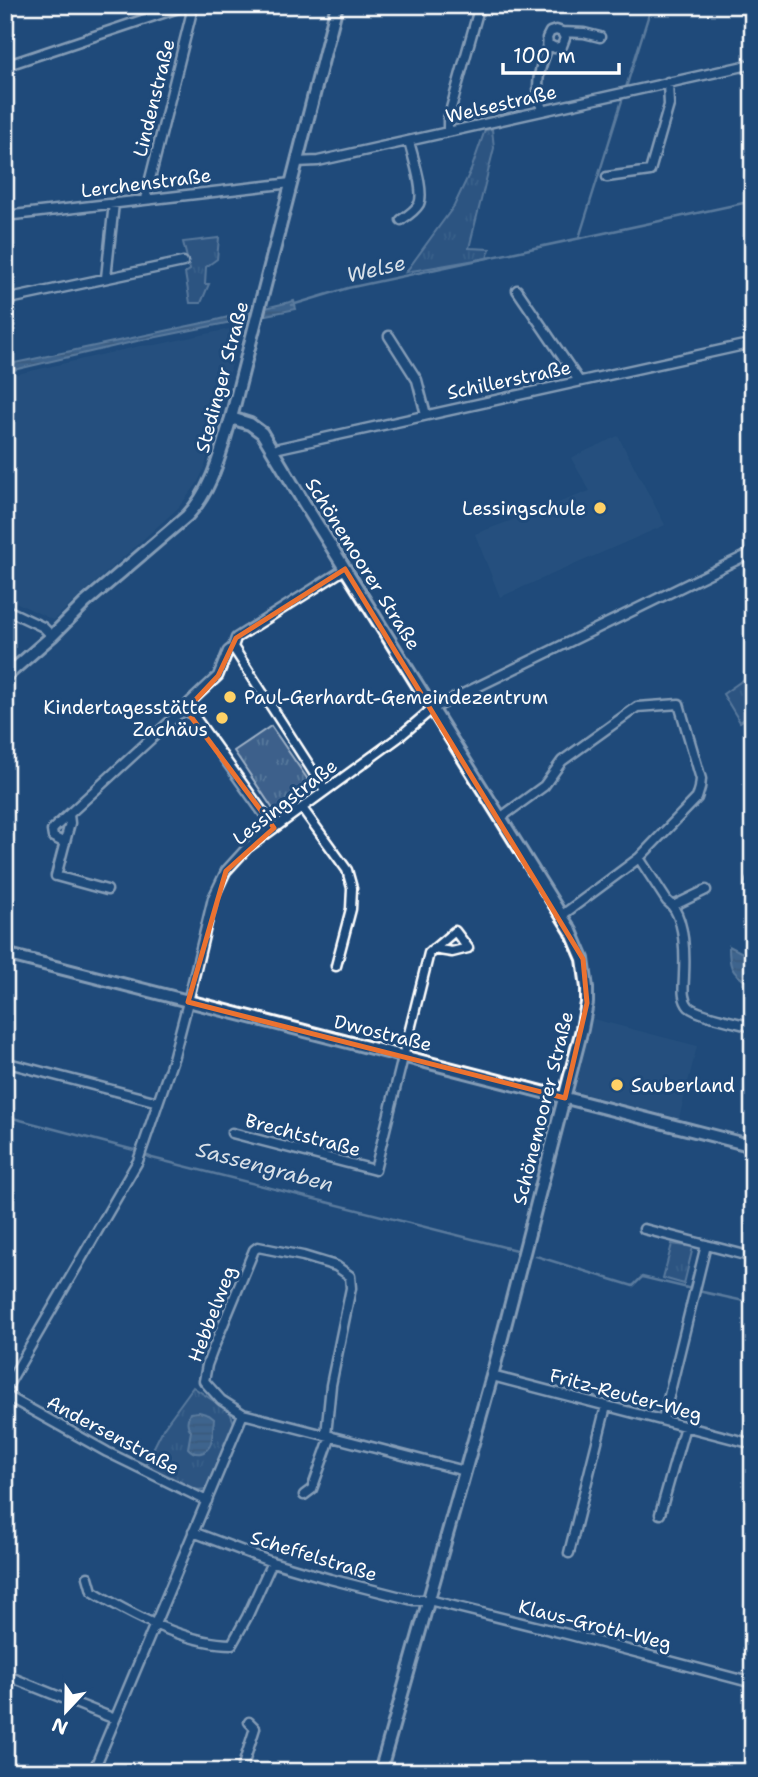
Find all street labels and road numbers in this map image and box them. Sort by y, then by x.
street label: Lindenstraße [127,37,181,159]
street label: Welsestraße [443,79,559,129]
street label: Lerchenstraße [79,163,213,203]
street label: Stedinger Straße [190,298,254,456]
street label: Schillerstraße [445,355,573,405]
street label: Schönemoorer Straße [300,473,426,655]
street label: Lessingstraße [227,753,343,851]
street label: Dwostraße [331,1009,435,1057]
street label: Schönemoorer Straße [507,1009,579,1207]
street label: Brechtstraße [243,1108,363,1162]
street label: Hebbelweg [182,1262,242,1366]
street label: Fritz-Reuter-Weg [547,1363,705,1427]
street label: Andersenstraße [42,1390,184,1480]
street label: Scheffelstraße [248,1525,380,1587]
street label: Klaus-Groth-Weg [516,1594,674,1656]

